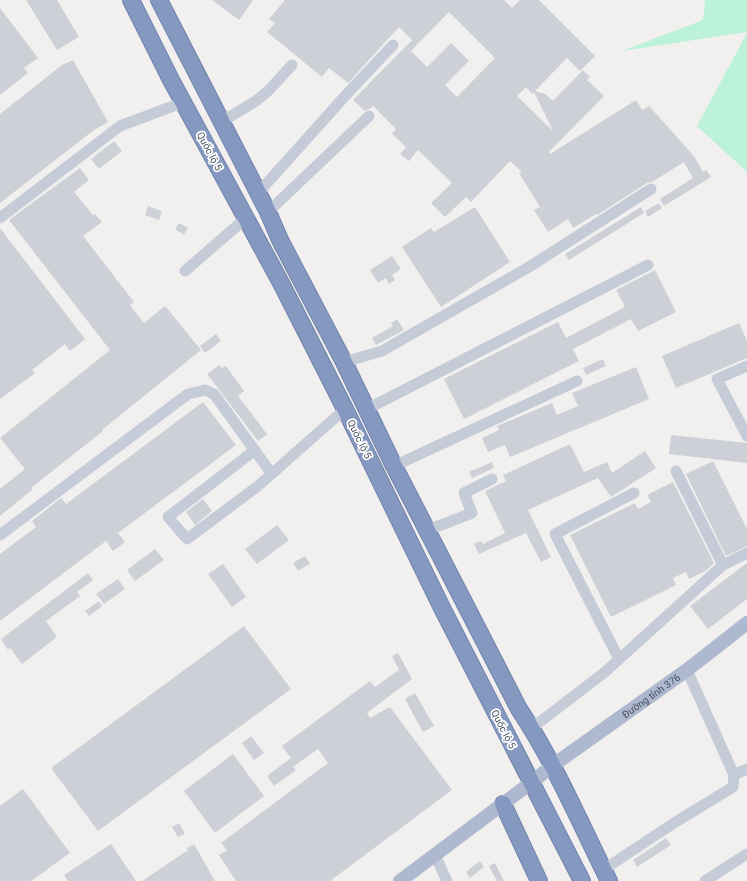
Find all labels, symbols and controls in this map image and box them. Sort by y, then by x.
street label: Quốc lộ 5 [194,130,225,173]
street label: Quốc lộ 5 [344,417,375,461]
street label: Đường tỉnh 376 [620,672,683,720]
street label: Quốc lộ 5 [488,708,519,751]

